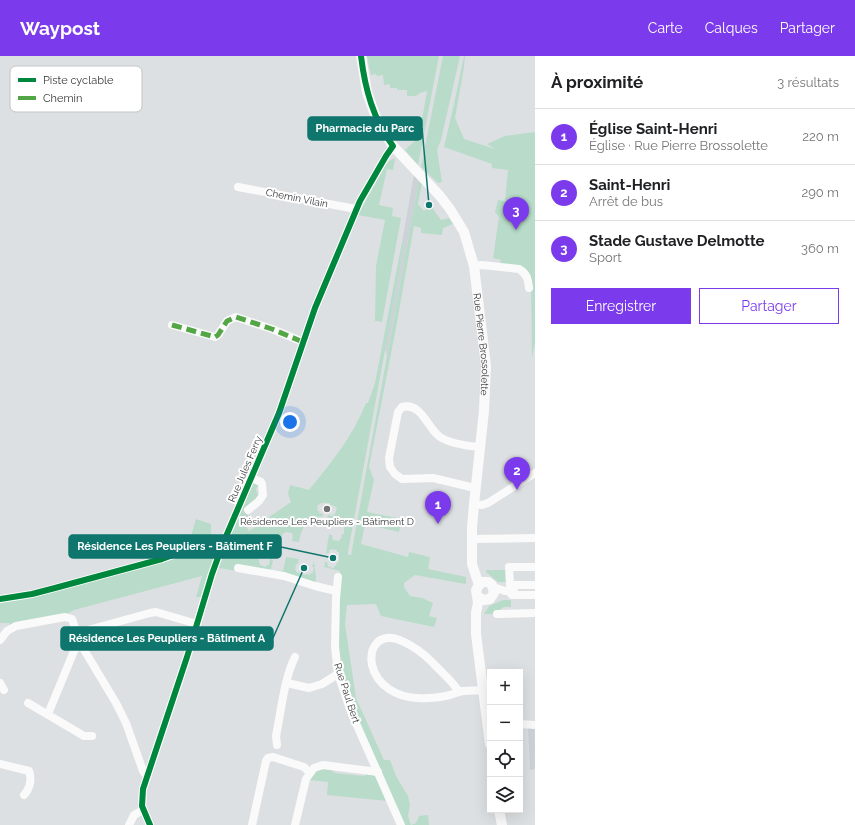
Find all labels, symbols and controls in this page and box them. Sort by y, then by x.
text: Waypost [20,17,100,39]
text: Carte [648,20,683,36]
text: Calques [705,20,758,36]
text: Partager [780,20,835,36]
legend [10,66,142,112]
text: À proximité [551,72,643,92]
text: Piste cyclable [43,74,114,87]
text: 3 résultats [777,75,839,90]
text: Chemin [43,92,82,105]
callout: Pharmacie du Parc [308,117,422,140]
text: Église Saint-Henri [589,120,717,138]
text: Pharmacie du Parc [316,122,414,135]
text: 1 [561,129,567,144]
text: 220 m [802,129,839,144]
text: Église · Rue Pierre Brossolette [589,138,768,153]
text: Saint-Henri [589,176,670,194]
text: 2 [560,185,568,200]
text: 290 m [801,185,839,200]
street label: Chemin Vilain [265,187,329,209]
text: Arrêt de bus [589,194,663,209]
pin: 3 [503,197,529,230]
text: Stade Gustave Delmotte [589,232,765,250]
text: 3 [560,241,568,256]
text: 360 m [801,241,839,256]
text: Sport [589,250,622,265]
button: Enregistrer [551,288,691,324]
button: Partager [699,288,839,324]
street label: Rue Pierre Brossolette [472,292,492,396]
your location [280,412,300,432]
street label: Rue Jules Ferry [226,434,264,504]
pin: 2 [504,457,530,490]
pin: 1 [425,491,451,524]
marker: Résidence Les Peupliers - Bâtiment D [322,504,332,514]
place label: Résidence Les Peupliers - Bâtiment D [240,516,414,527]
callout: Résidence Les Peupliers - Bâtiment F [69,535,281,558]
text: Résidence Les Peupliers - Bâtiment F [77,540,273,553]
callout: Résidence Les Peupliers - Bâtiment A [61,627,273,650]
text: Résidence Les Peupliers - Bâtiment A [69,632,266,645]
street label: Rue Paul Bert [332,661,362,725]
map controls [487,669,523,813]
button: + [487,669,523,705]
button: − [487,705,523,741]
button: locate [487,741,523,777]
button: layers [487,777,523,813]

